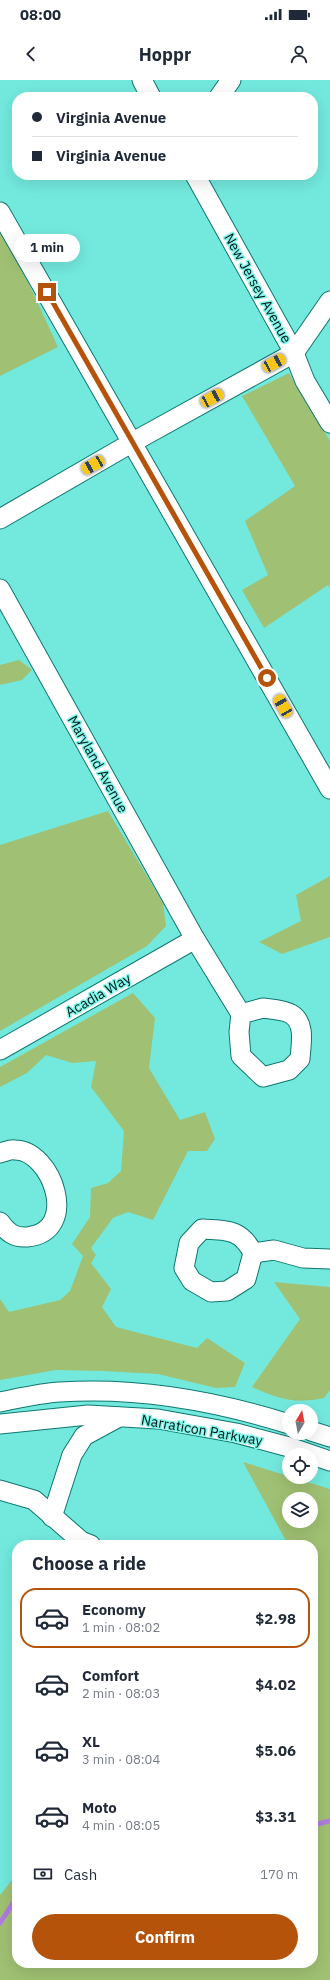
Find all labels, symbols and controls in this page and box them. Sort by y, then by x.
text: 08:00 [20,5,61,24]
icon: back [20,43,42,65]
text: Hoppr [139,43,191,66]
icon: person [288,43,310,65]
text: Virginia Avenue [56,108,166,127]
text: Virginia Avenue [56,146,166,165]
street label: New Jersey Avenue [220,230,296,346]
callout: 1 min [14,234,80,262]
text: 1 min [30,239,64,256]
route end [38,283,56,301]
car [261,352,287,374]
car [199,387,225,409]
car [80,454,106,476]
route start [258,669,276,687]
car [272,693,294,719]
street label: Maryland Avenue [64,712,132,816]
street label: Acadia Way [62,969,134,1021]
north arrow [282,1404,318,1440]
map controls [282,1404,318,1528]
street label: Narraticon Parkway [140,1410,264,1450]
button: locate [282,1448,318,1484]
button: layers [282,1492,318,1528]
text: Choose a ride [32,1552,146,1575]
icon: car [34,1600,70,1636]
text: Economy [82,1600,146,1619]
text: $2.98 [255,1609,296,1628]
text: 1 min · 08:02 [82,1619,160,1636]
icon: car [34,1666,70,1702]
text: Comfort [82,1666,139,1685]
text: $4.02 [255,1675,296,1694]
text: 2 min · 08:03 [82,1685,160,1702]
icon: car [34,1732,70,1768]
text: XL [82,1732,100,1751]
text: $5.06 [255,1741,296,1760]
text: 3 min · 08:04 [82,1751,160,1768]
icon: car [34,1798,70,1834]
text: Moto [82,1798,117,1817]
text: $3.31 [255,1807,296,1826]
text: 4 min · 08:05 [82,1817,160,1834]
icon: cash [32,1863,54,1885]
text: Cash [64,1865,97,1884]
text: 170 m [260,1866,298,1883]
button: Confirm [32,1914,298,1960]

